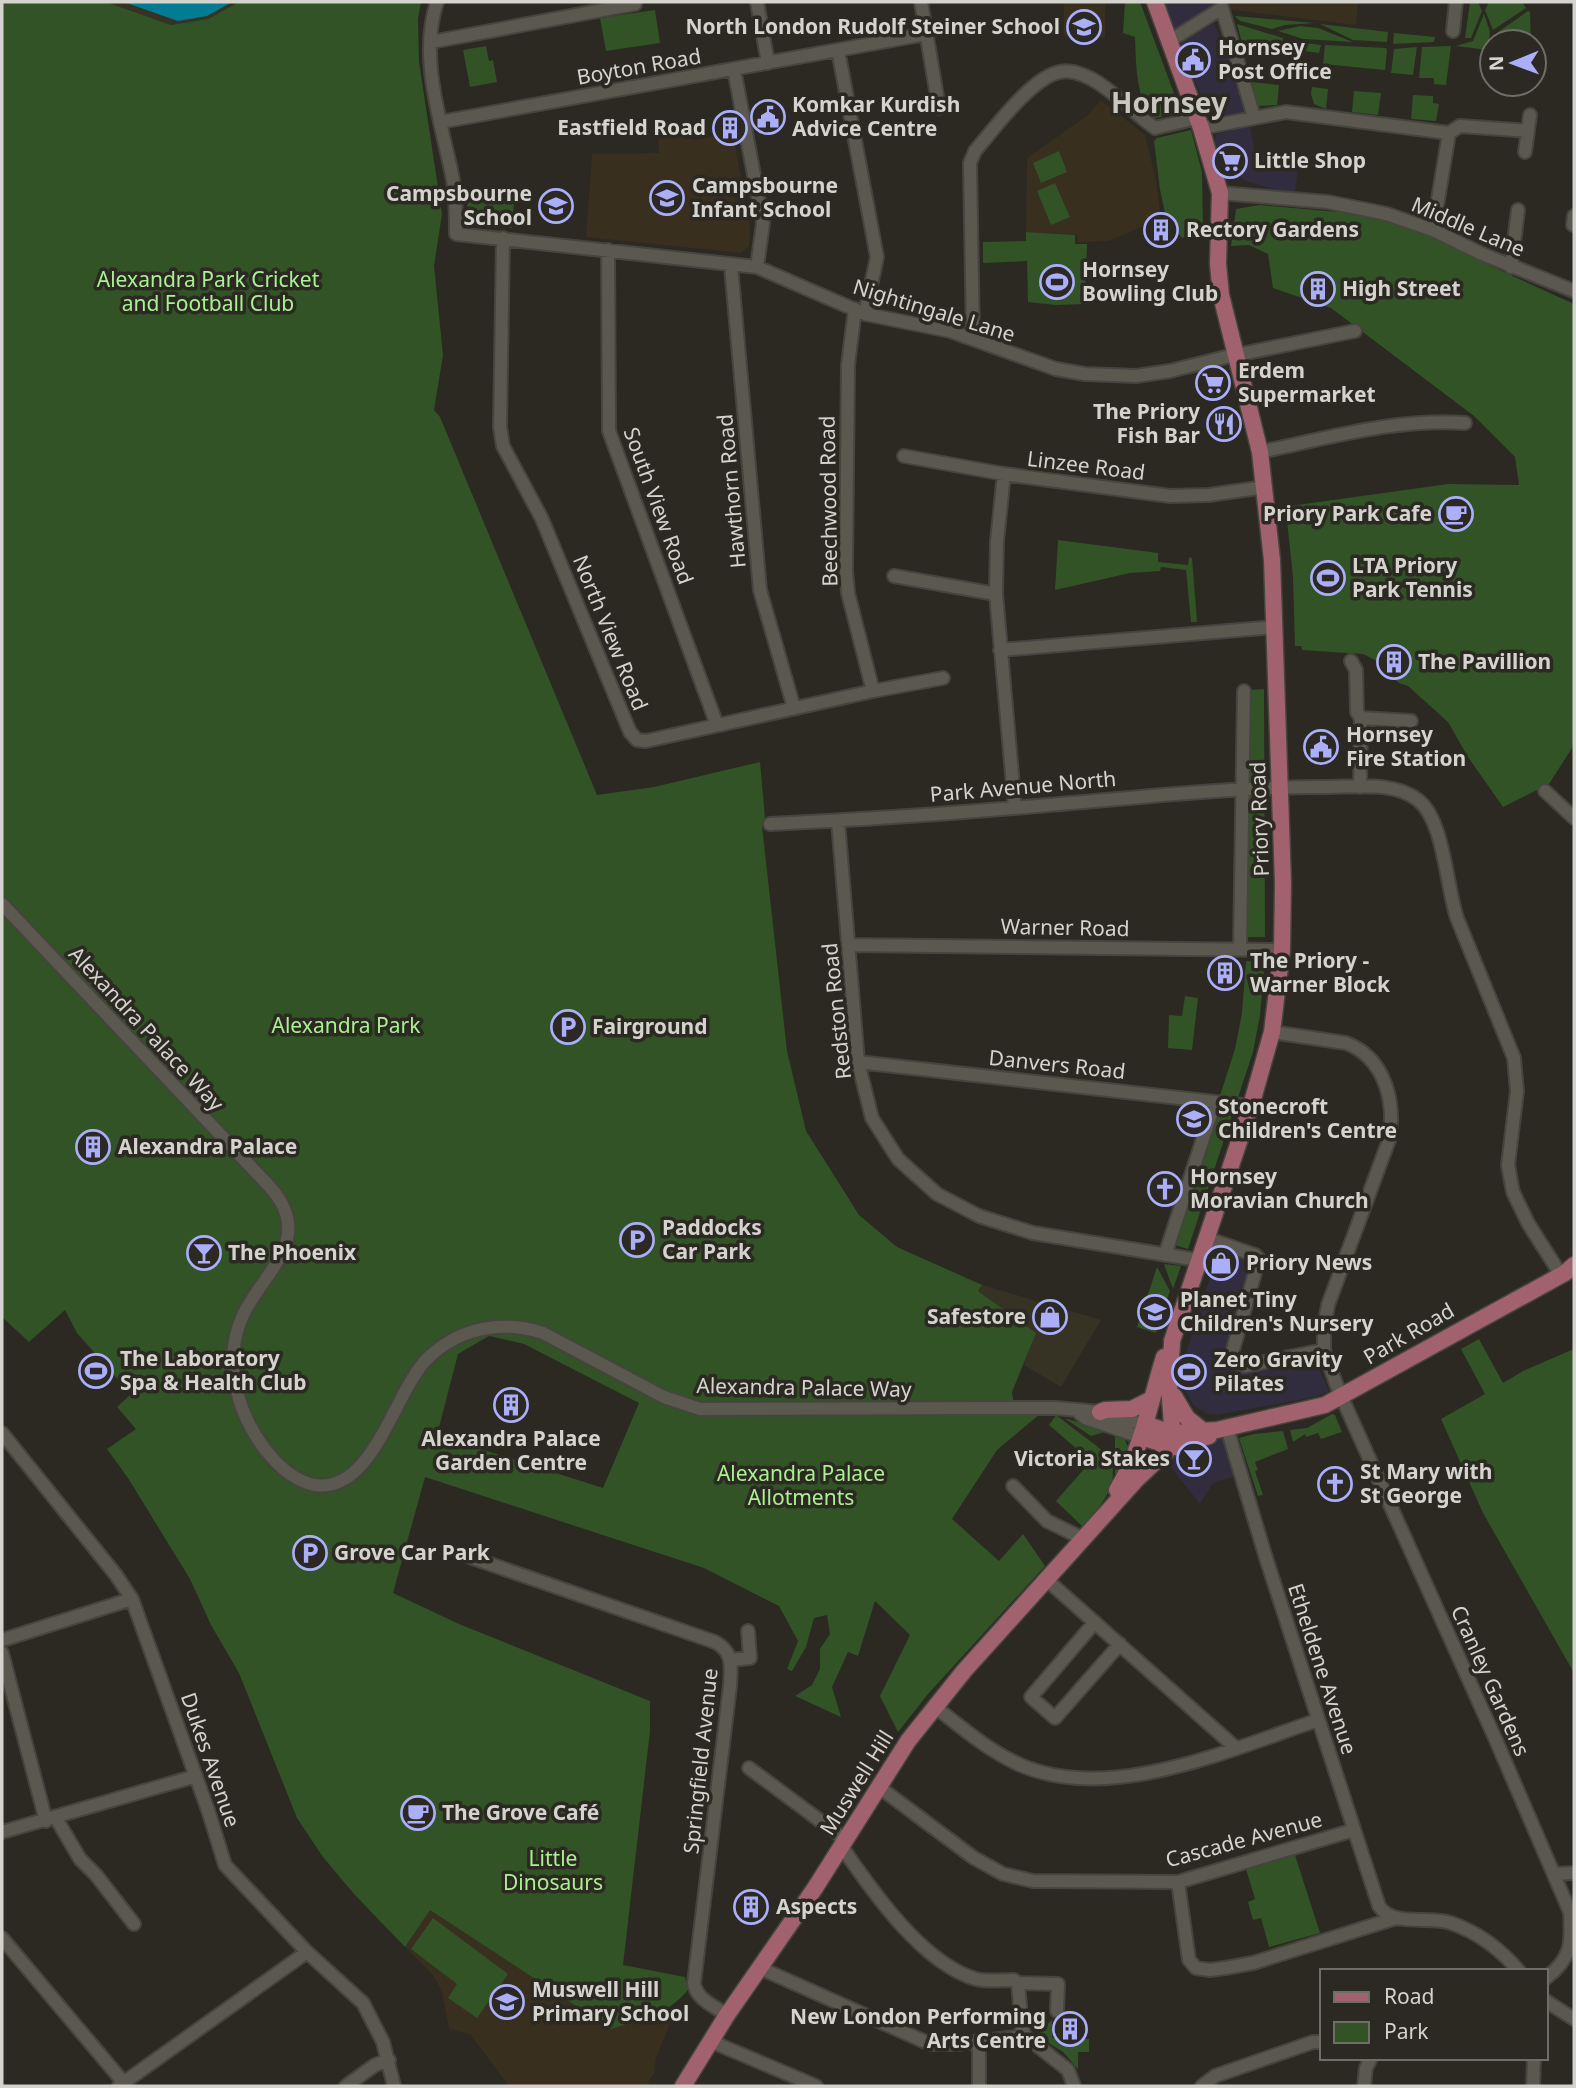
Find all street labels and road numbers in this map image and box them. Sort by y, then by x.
street label: Boyton Road [574,41,703,91]
street label: Middle Lane [1407,190,1529,263]
street label: Nightingale Lane [850,272,1019,348]
street label: Hawthorn Road [710,413,752,569]
street label: Beechwood Road [813,415,843,587]
street label: South View Road [618,423,700,588]
street label: Linzee Road [1025,444,1147,486]
street label: North View Road [567,551,655,714]
street label: Priory Road [1243,761,1275,877]
street label: Park Avenue North [929,764,1117,808]
street label: Warner Road [1000,912,1130,942]
street label: Alexandra Palace Way [63,940,231,1117]
street label: Redston Road [815,941,857,1081]
street label: Danvers Road [987,1043,1127,1085]
street label: Park Road [1358,1296,1459,1370]
street label: Alexandra Palace Way [696,1371,912,1403]
street label: Etheldene Avenue [1282,1580,1364,1758]
street label: Cranley Gardens [1445,1601,1537,1760]
street label: Springfield Avenue [676,1667,724,1855]
street label: Dukes Avenue [175,1689,247,1831]
street label: Muswell Hill [813,1725,899,1840]
street label: Cascade Avenue [1162,1805,1325,1873]

